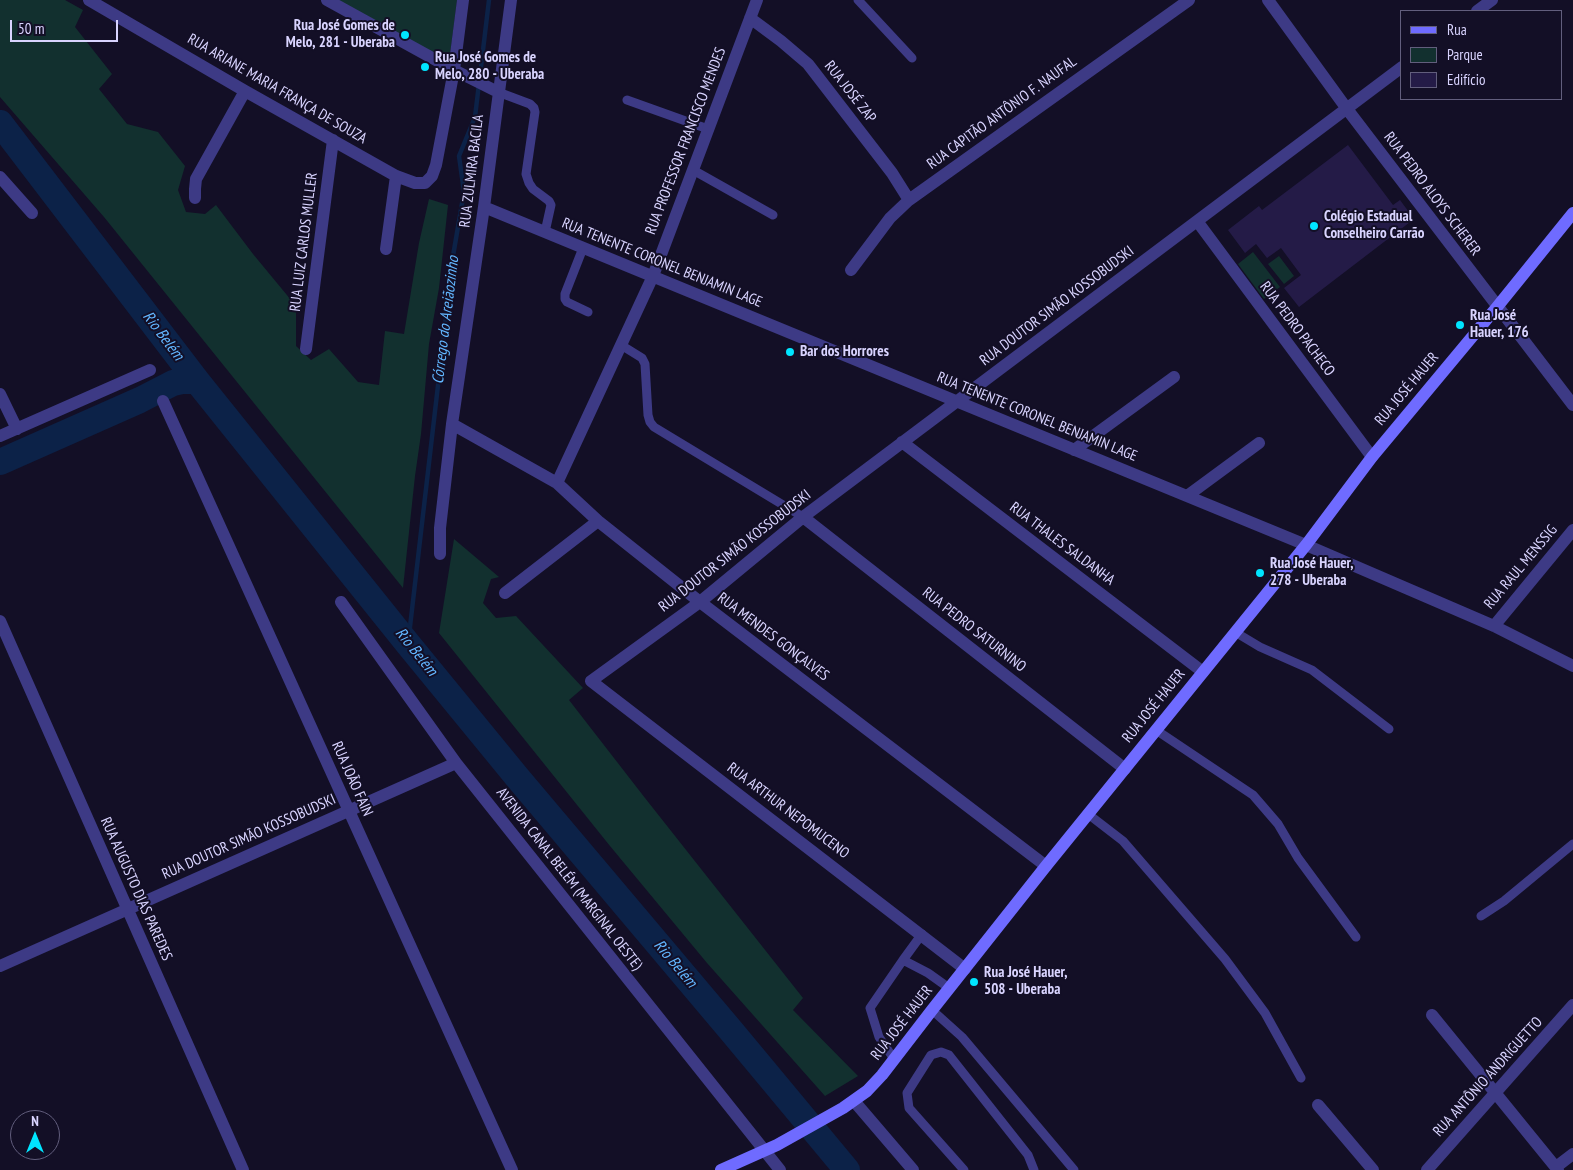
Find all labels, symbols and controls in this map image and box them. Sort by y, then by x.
scale bar [12,10,120,42]
legend [1400,10,1563,100]
place label: Rua José Gomes de Melo, 281 - Uberaba [286,17,395,52]
text: 50 m [18,19,44,38]
text: Rua [1447,20,1467,39]
marker: Rua José Gomes de Melo, 281 - Uberaba [399,29,411,41]
street label: RUA ARIANE MARIA FRANÇA DE SOUZA [184,30,370,148]
street label: RUA PROFESSOR FRANCISCO MENDES [642,45,730,237]
text: Parque [1447,45,1483,64]
place label: Rua José Gomes de Melo, 280 - Uberaba [435,49,544,84]
street label: RUA CAPITÃO ANTÔNIO F. NAUFAL [924,53,1080,173]
street label: RUA JOSÉ ZAP [820,58,880,126]
marker: Rua José Gomes de Melo, 280 - Uberaba [419,61,431,73]
text: Edifício [1447,70,1485,89]
street label: RUA ZULMIRA BACILA [456,113,488,229]
street label: RUA PEDRO ALOYS SCHERER [1380,129,1484,259]
street label: RUA LUIZ CARLOS MULLER [287,171,321,313]
place label: Colégio Estadual Conselheiro Carrão [1324,208,1424,243]
street label: RUA TENENTE CORONEL BENJAMIN LAGE [559,214,765,312]
marker: Colégio Estadual Conselheiro Carrão [1308,220,1320,232]
street label: RUA DOUTOR SIMÃO KOSSOBUDSKI [976,242,1138,370]
water label: Córrego do Areiãozinho [429,255,463,385]
street label: RUA PEDRO PACHECO [1256,278,1338,380]
place label: Rua José Hauer, 176 [1470,307,1529,342]
water label: Rio Belém [138,308,188,364]
marker: Rua José Hauer, 176 [1454,319,1466,331]
place label: Bar dos Horrores [800,343,889,361]
marker: Bar dos Horrores [784,346,796,358]
street label: RUA JOSÉ HAUER [1371,349,1443,429]
street label: RUA TENENTE CORONEL BENJAMIN LAGE [934,368,1140,466]
street label: RUA DOUTOR SIMÃO KOSSOBUDSKI [655,486,815,616]
street label: RUA THALES SALDANHA [1006,499,1118,589]
street label: RUA RAUL MENSSIG [1481,521,1561,613]
place label: Rua José Hauer, 278 - Uberaba [1270,555,1353,590]
marker: Rua José Hauer, 278 - Uberaba [1254,567,1266,579]
street label: RUA PEDRO SATURNINO [918,584,1030,676]
street label: RUA MENDES GONÇALVES [714,589,832,685]
water label: Rio Belém [391,624,441,680]
street label: RUA JOSÉ HAUER [1119,665,1189,747]
street label: RUA JOÃO FAIN [328,739,376,819]
street label: RUA ARTHUR NEPOMUCENO [723,759,853,863]
street label: AVENIDA CANAL BELÉM (MARGINAL OESTE) [492,784,646,974]
street label: RUA DOUTOR SIMÃO KOSSOBUDSKI [159,791,339,883]
street label: RUA AUGUSTO DIAS PAREDES [96,815,176,963]
water label: Rio Belém [650,936,700,992]
place label: Rua José Hauer, 508 - Uberaba [984,964,1067,999]
marker: Rua José Hauer, 508 - Uberaba [968,976,980,988]
street label: RUA JOSÉ HAUER [867,982,937,1064]
street label: RUA ANTÔNIO ANDRIGUETTO [1430,1014,1546,1140]
north arrow [10,1110,60,1160]
text: N [31,1112,39,1130]

